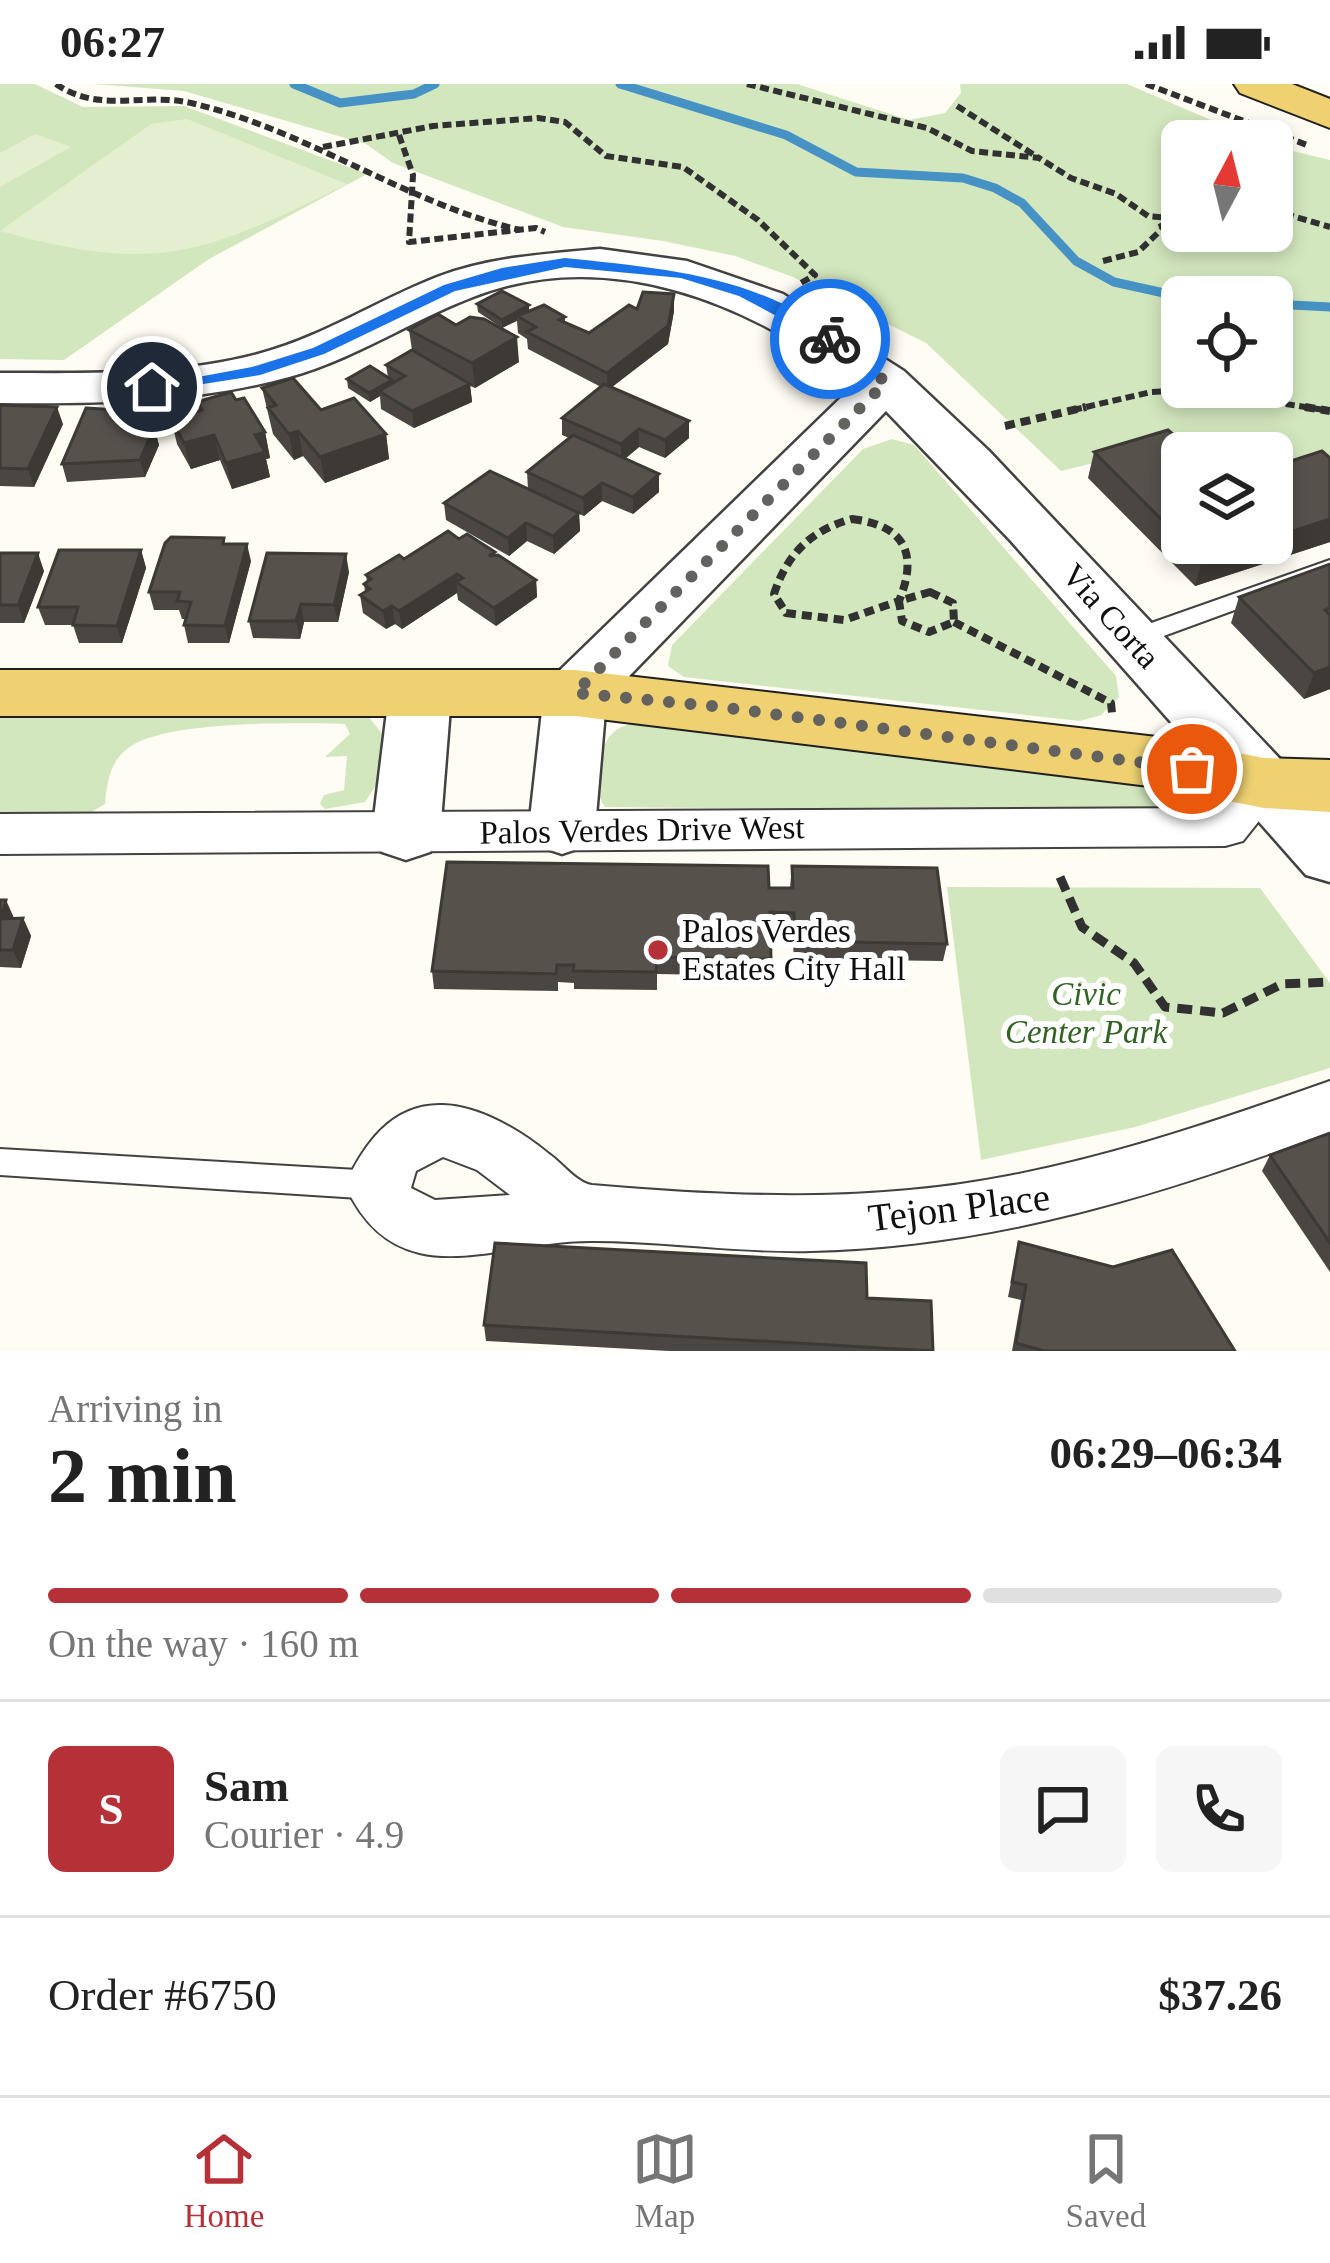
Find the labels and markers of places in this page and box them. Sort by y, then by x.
pin [101,336,203,438]
pin [1141,718,1243,820]
place label: Palos Verdes Estates City Hall [682,913,906,987]
marker: Palos Verdes Estates City Hall [645,937,671,963]

